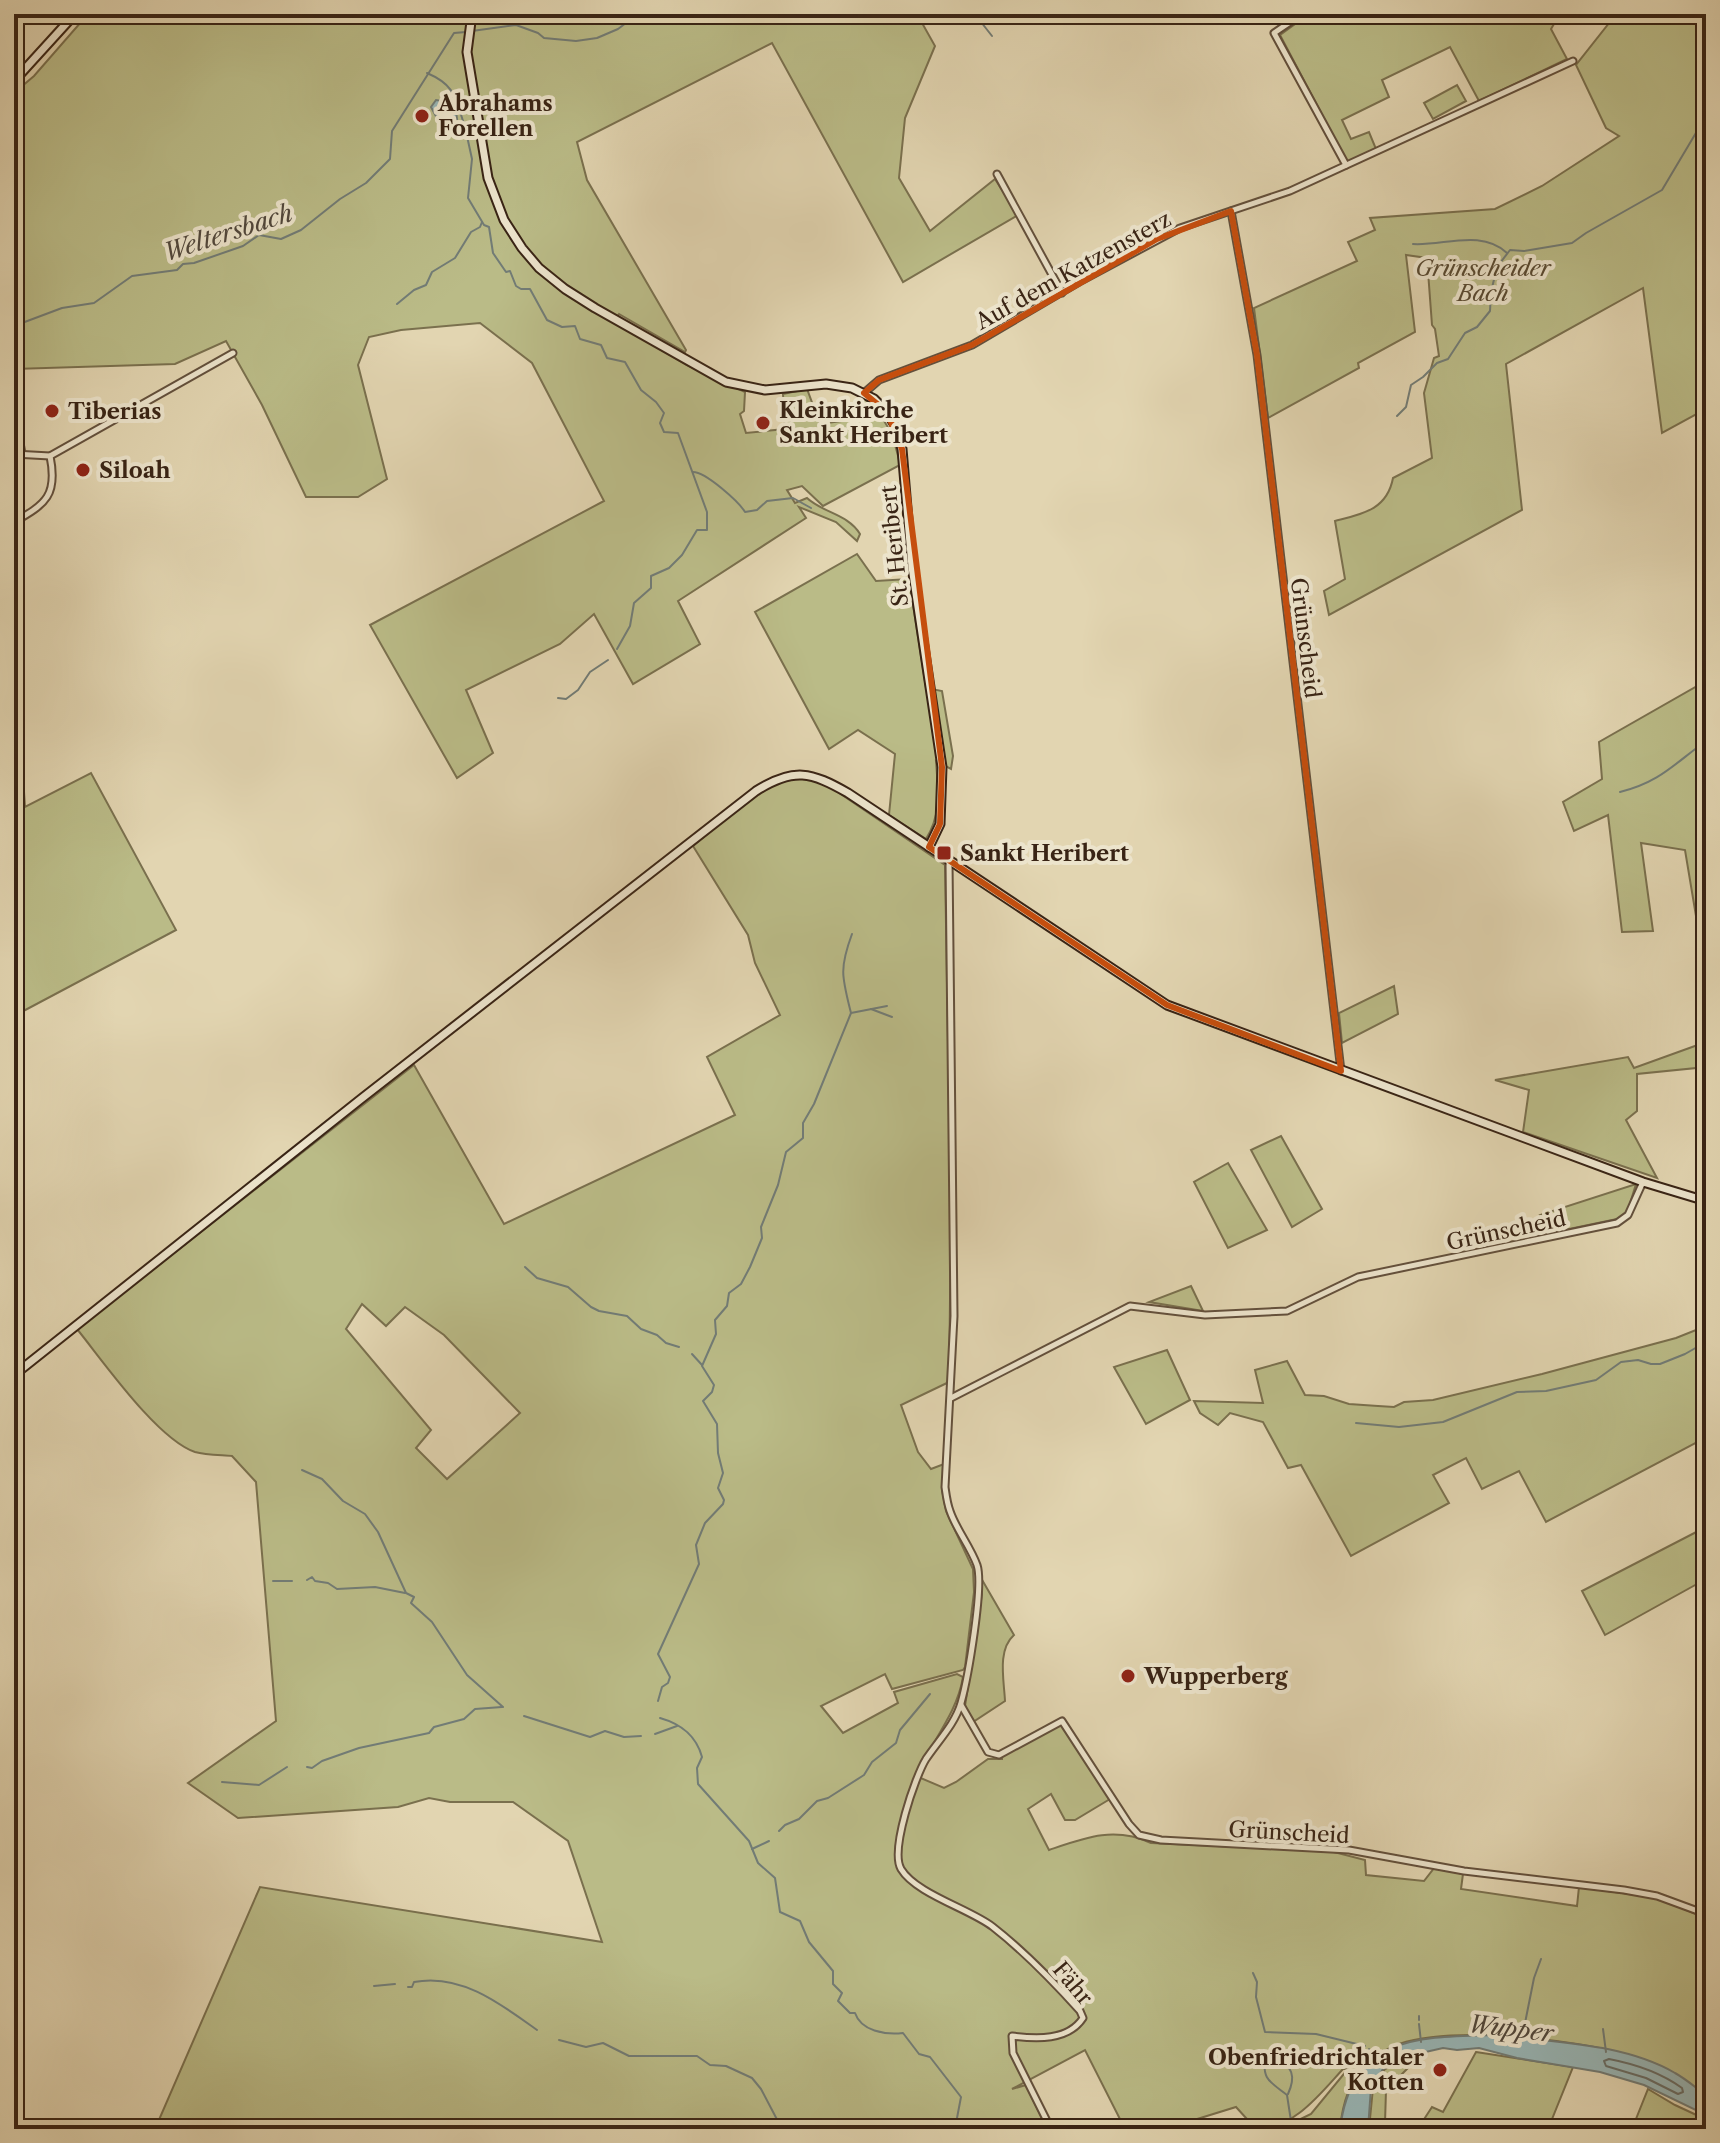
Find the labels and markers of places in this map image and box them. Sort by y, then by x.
place label: Abrahams Forellen [437,90,553,142]
marker: Abrahams Forellen [413,107,431,125]
place label: Kleinkirche Sankt Heribert [779,397,948,449]
place label: Tiberias [68,398,161,425]
marker: Tiberias [43,402,61,420]
marker: Kleinkirche Sankt Heribert [754,414,772,432]
place label: Siloah [99,457,170,484]
marker: Siloah [74,461,92,479]
place label: Sankt Heribert [960,840,1129,867]
marker: Sankt Heribert [935,844,953,862]
place label: Wupperberg [1143,1663,1289,1690]
marker: Wupperberg [1119,1667,1137,1685]
place label: Obenfriedrichtaler Kotten [1208,2044,1424,2096]
marker: Obenfriedrichtaler Kotten [1431,2061,1449,2079]

